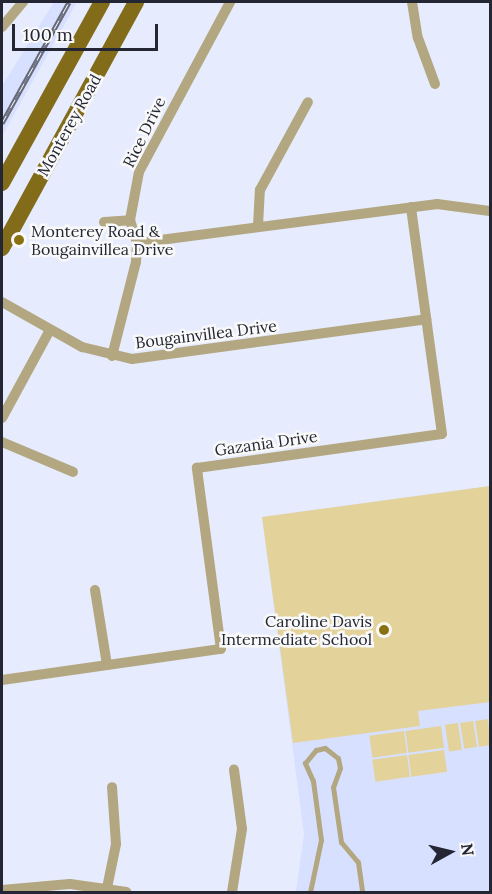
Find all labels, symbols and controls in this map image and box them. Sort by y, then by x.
scale bar [15,12,160,50]
text: 100 m [23,23,73,46]
street label: Monterey Road [33,71,105,179]
street label: Rice Drive [119,94,169,170]
place label: Monterey Road & Bougainvillea Drive [31,221,173,259]
marker: Monterey Road & Bougainvillea Drive [12,233,26,247]
street label: Bougainvillea Drive [134,316,278,352]
street label: Gazania Drive [213,426,319,460]
place label: Caroline Davis Intermediate School [221,611,372,649]
marker: Caroline Davis Intermediate School [377,623,391,637]
north arrow [420,822,480,882]
text: N [457,842,479,857]

